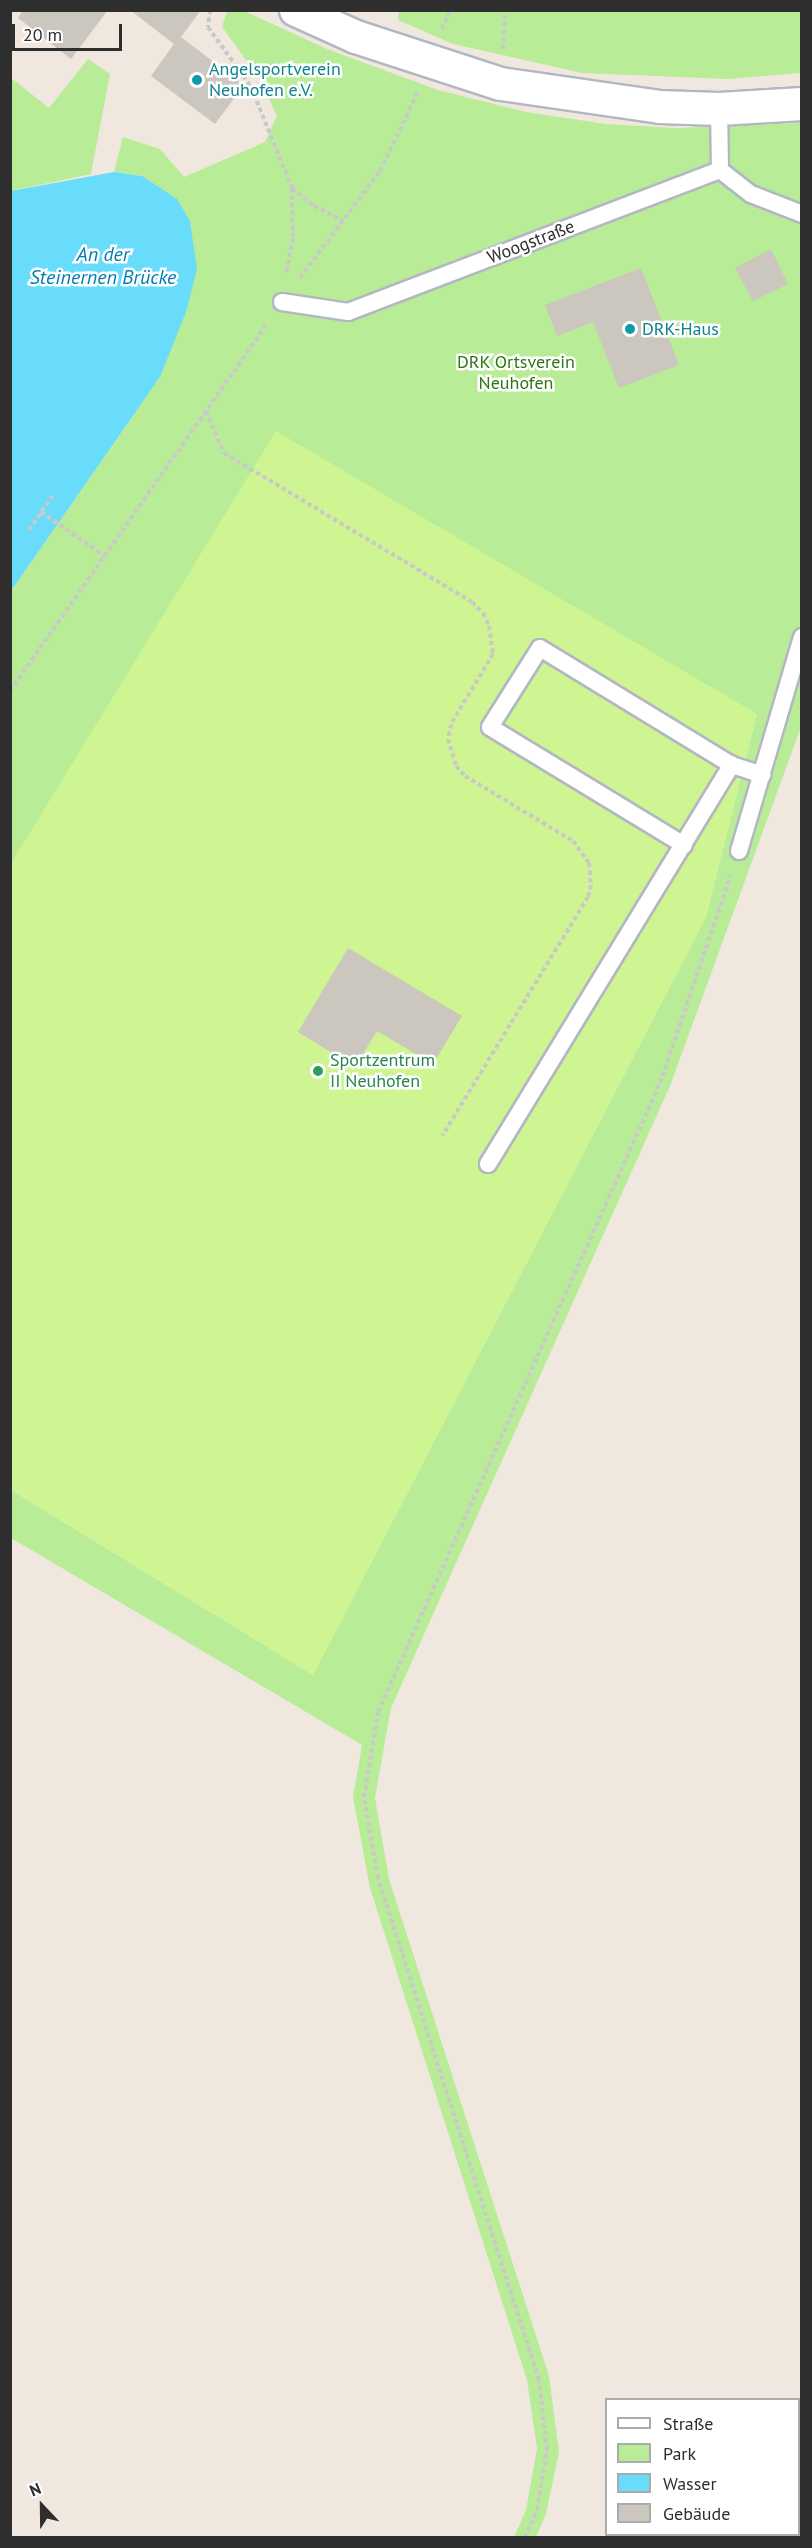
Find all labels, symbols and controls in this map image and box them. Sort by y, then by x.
scale bar [15,12,124,50]
text: 20 m [23,23,62,46]
place label: Angelsportverein Neuhofen e.V. [209,59,341,101]
marker: Angelsportverein Neuhofen e.V. [190,73,204,87]
street label: Woogstraße [484,215,578,269]
water label: An der Steinernen Brücke [30,243,176,290]
place label: DRK-Haus [642,318,719,340]
marker: DRK-Haus [623,322,637,336]
park label: DRK Ortsverein Neuhofen [457,352,575,394]
place label: Sportzentrum II Neuhofen [330,1050,435,1092]
marker: Sportzentrum II Neuhofen [311,1064,325,1078]
legend [605,2398,800,2536]
text: Straße [663,2412,714,2435]
text: Park [663,2442,696,2465]
text: Wasser [663,2472,717,2495]
north arrow [12,2476,72,2536]
text: N [27,2478,44,2501]
text: Gebäude [663,2502,730,2525]

